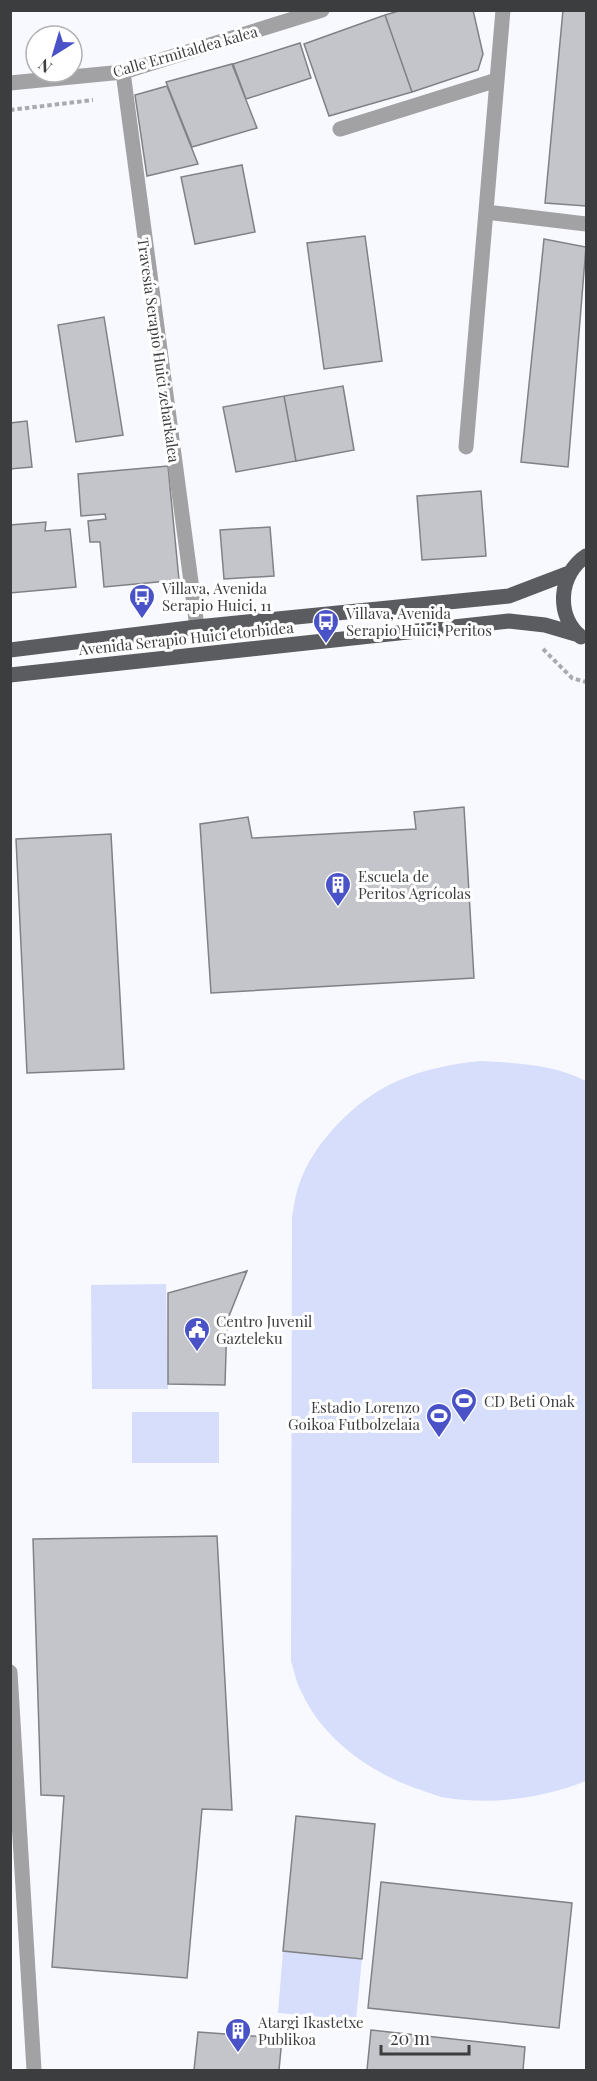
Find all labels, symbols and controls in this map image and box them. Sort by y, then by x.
street label: Calle Ermitaldea kalea [110,21,260,81]
north arrow [24,24,84,84]
text: N [33,54,56,78]
street label: Travesía Serapio Huici zeharkalea [133,236,185,464]
place label: Villava, Avenida Serapio Huici, 11 [161,578,272,615]
bus stop icon: Villava, Avenida Serapio Huici, 11 [127,582,157,620]
place label: Villava, Avenida Serapio Huici, Peritos [345,603,492,640]
bus stop icon: Villava, Avenida Serapio Huici, Peritos [311,607,341,645]
street label: Avenida Serapio Huici etorbidea [77,617,295,659]
place label: Escuela de Peritos Agrícolas [358,866,471,903]
building icon: Escuela de Peritos Agrícolas [323,870,353,908]
place label: Centro Juvenil Gazteleku [216,1311,312,1348]
public building icon: Centro Juvenil Gazteleku [182,1315,212,1353]
sports icon: CD Beti Onak [449,1386,479,1424]
place label: CD Beti Onak [484,1391,576,1411]
place label: Estadio Lorenzo Goikoa Futbolzelaia [288,1397,421,1434]
sports icon: Estadio Lorenzo Goikoa Futbolzelaia [424,1401,454,1439]
place label: Atargi Ikastetxe Publikoa [257,2012,364,2049]
building icon: Atargi Ikastetxe Publikoa [223,2016,253,2054]
scale bar [381,2018,470,2056]
text: 20 m [390,2026,430,2050]

